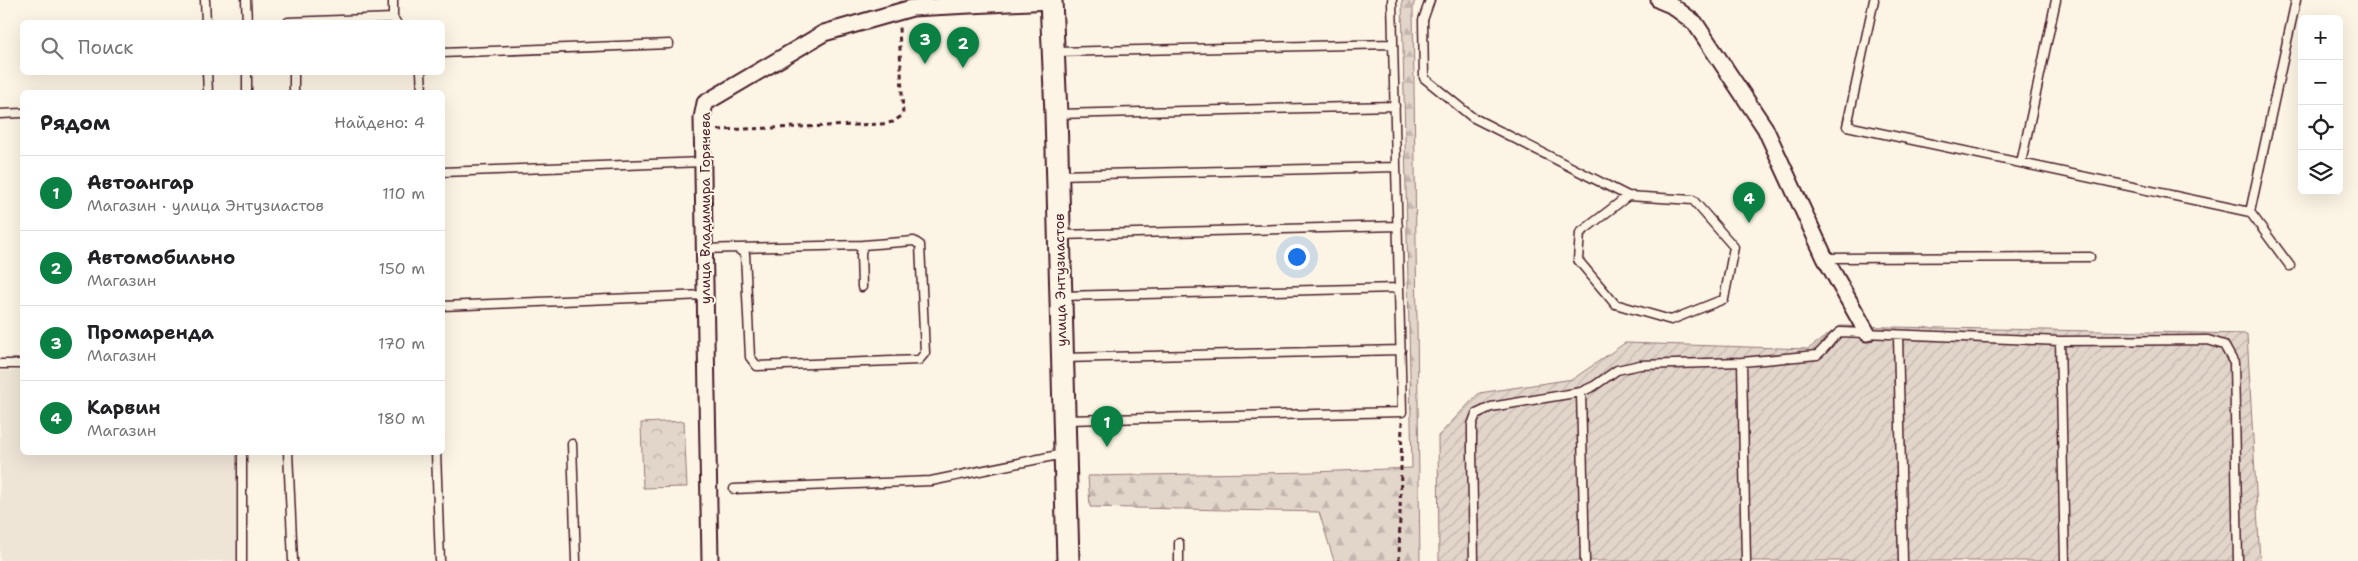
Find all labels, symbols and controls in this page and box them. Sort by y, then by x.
map controls [2298,15,2343,195]
button: + [2298,15,2343,60]
search box [20,20,445,75]
pin: 3 [909,23,941,64]
pin: 2 [947,27,979,68]
icon: search [38,34,66,62]
text: Поиск [78,35,133,60]
button: − [2298,60,2343,105]
button: locate [2298,105,2343,150]
text: Рядом [40,109,110,137]
text: Найдено: 4 [334,112,425,133]
street label: улица Владимира Горячева [696,112,714,304]
button: layers [2298,150,2343,195]
text: Автоангар [87,170,194,195]
pin: 4 [1733,182,1765,223]
text: 1 [52,183,60,204]
text: 110 m [382,183,425,204]
text: Магазин · улица Энтузиастов [87,195,324,216]
street label: улица Энтузиастов [1050,213,1070,347]
your location [1284,244,1310,270]
text: Автомобильно [87,245,235,270]
text: 2 [50,258,62,279]
text: 150 m [378,258,425,279]
text: Магазин [87,270,156,291]
text: Промаренда [87,320,214,345]
text: 3 [50,333,62,354]
text: 170 m [378,333,425,354]
text: Магазин [87,345,156,366]
text: Карвин [87,395,161,420]
pin: 1 [1091,406,1123,447]
text: 4 [50,408,62,429]
text: 180 m [377,408,425,429]
text: Магазин [87,420,156,441]

